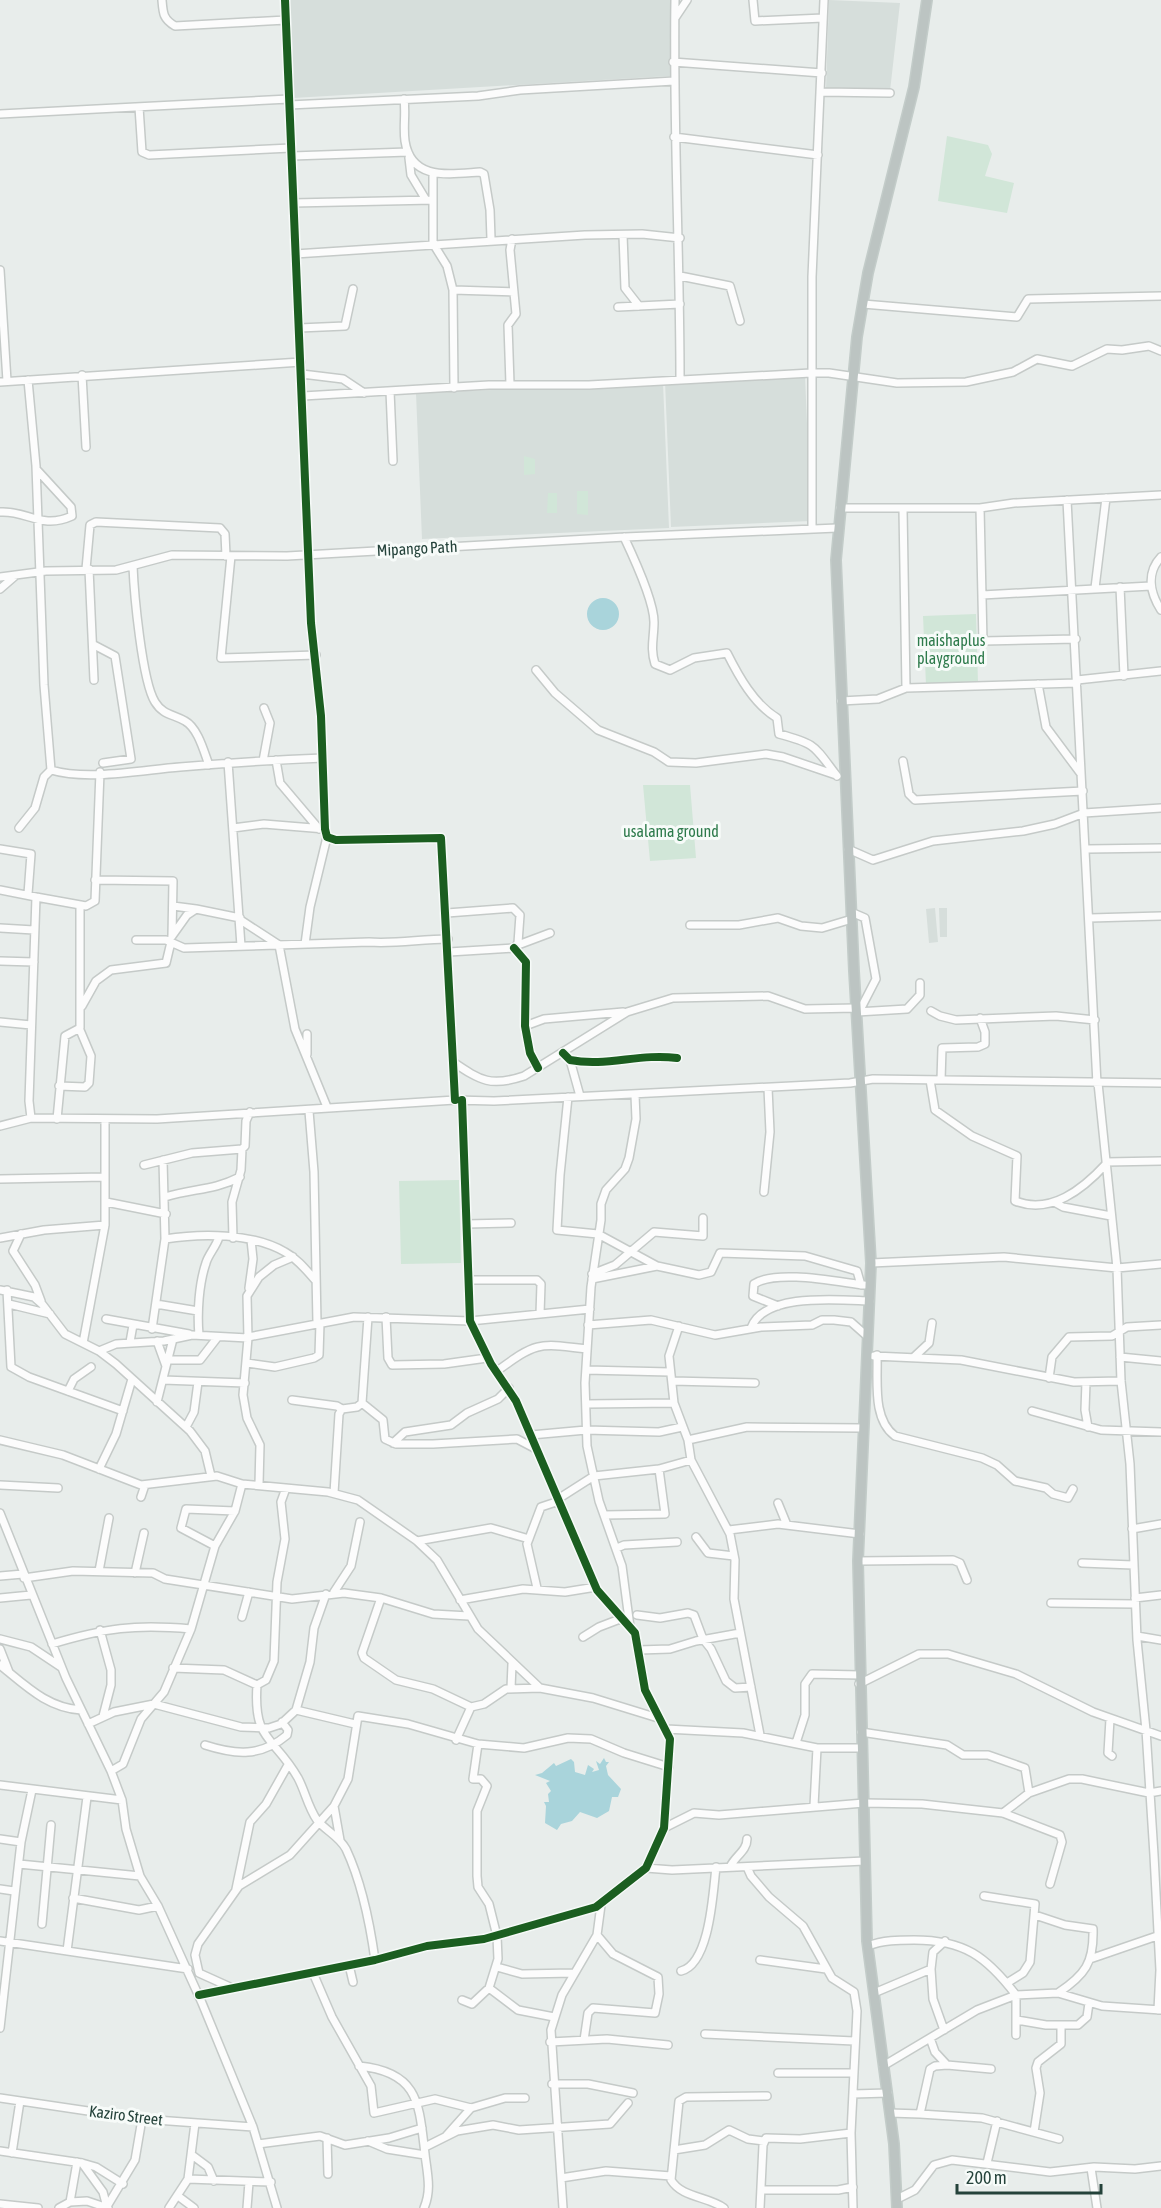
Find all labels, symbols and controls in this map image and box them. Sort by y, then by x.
street label: Mipango Path [376,537,458,560]
park label: maishaplus playground [917,631,986,668]
park label: usalama ground [623,822,719,841]
street label: Kaziro Street [88,2102,164,2128]
scale bar [957,2157,1101,2195]
text: 200 m [966,2167,1007,2188]

